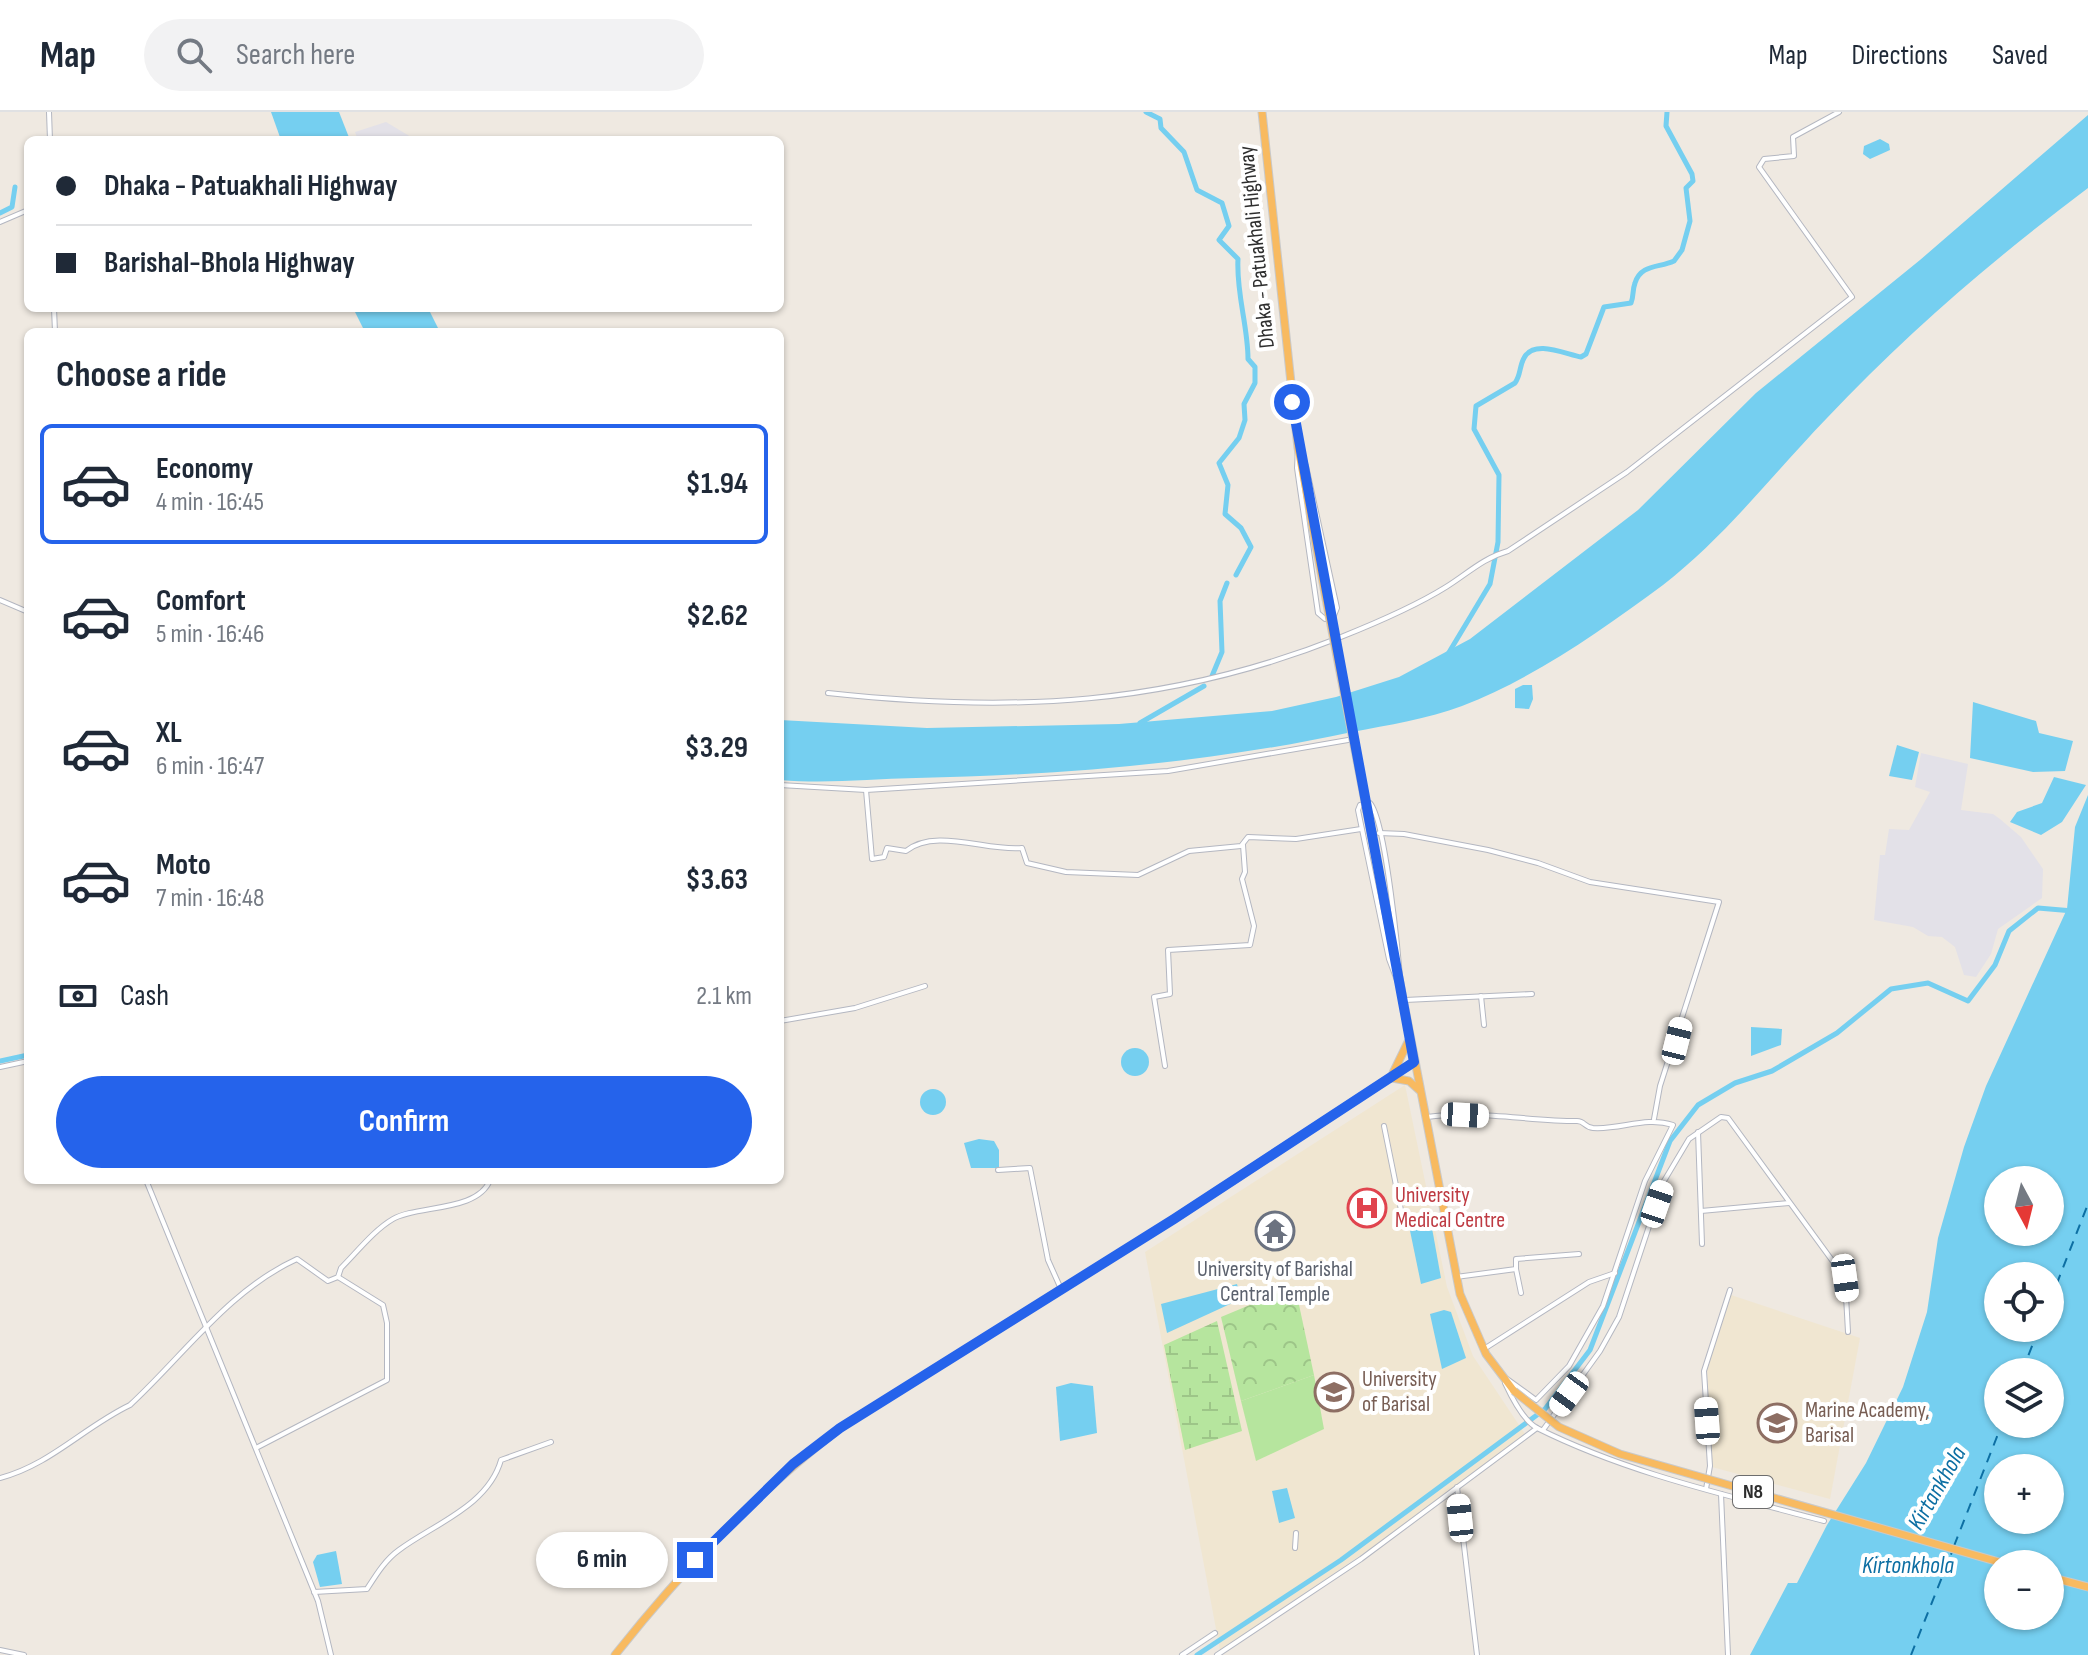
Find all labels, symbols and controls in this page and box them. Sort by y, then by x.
search box [144,19,704,91]
text: Map [40,33,96,78]
icon: search [172,33,216,77]
text: Search here [236,37,355,73]
text: Map [1769,39,1808,72]
text: Directions [1852,39,1948,72]
text: Saved [1992,39,2048,72]
street label: Dhaka - Patuakhali Highway [1233,144,1281,349]
text: Dhaka - Patuakhali Highway [104,168,398,204]
text: Barishal-Bhola Highway [104,245,355,281]
text: Choose a ride [56,354,227,397]
route start [1274,384,1310,420]
icon: car [60,448,132,520]
text: Economy [156,451,253,487]
text: $1.94 [686,466,748,502]
text: 4 min · 16:45 [156,487,264,518]
icon: car [60,580,132,652]
text: Comfort [156,583,246,619]
text: $2.62 [686,598,748,634]
text: 5 min · 16:46 [156,619,264,650]
icon: car [60,712,132,784]
text: XL [156,715,182,751]
text: $3.29 [684,730,748,766]
text: 6 min · 16:47 [156,751,264,782]
icon: car [60,844,132,916]
text: Moto [156,847,211,883]
text: $3.63 [685,862,748,898]
text: 7 min · 16:48 [156,883,264,914]
icon: cash [56,974,100,1018]
text: Cash [120,978,169,1014]
text: 2.1 km [696,981,752,1012]
car [1660,1015,1694,1067]
button: Confirm [56,1076,752,1168]
car [1440,1102,1490,1128]
north arrow [1984,1166,2064,1246]
map controls [1984,1166,2064,1630]
car [1638,1177,1676,1231]
place label: University Medical Centre [1395,1182,1505,1234]
hospital icon: University Medical Centre [1346,1187,1388,1229]
temple icon: University of Barishal Central Temple [1254,1210,1296,1252]
car [1830,1253,1860,1303]
place label: University of Barishal Central Temple [1197,1256,1353,1308]
button: locate [1984,1262,2064,1342]
button: layers [1984,1358,2064,1438]
place label: University of Barisal [1362,1366,1437,1418]
car [1545,1368,1593,1420]
school or university icon: University of Barisal [1313,1371,1355,1413]
car [1693,1396,1721,1446]
place label: Marine Academy, Barisal [1805,1397,1929,1449]
school or university icon: Marine Academy, Barisal [1756,1402,1798,1444]
water label: Kirtankhola [1902,1441,1973,1535]
button: + [1984,1454,2064,1534]
road number: N8 [1733,1476,1773,1508]
car [1446,1493,1474,1543]
callout: 6 min [535,1532,667,1588]
route end [677,1542,713,1578]
text: 6 min [577,1544,627,1575]
button: − [1984,1550,2064,1630]
water label: Kirtonkhola [1862,1551,1954,1580]

